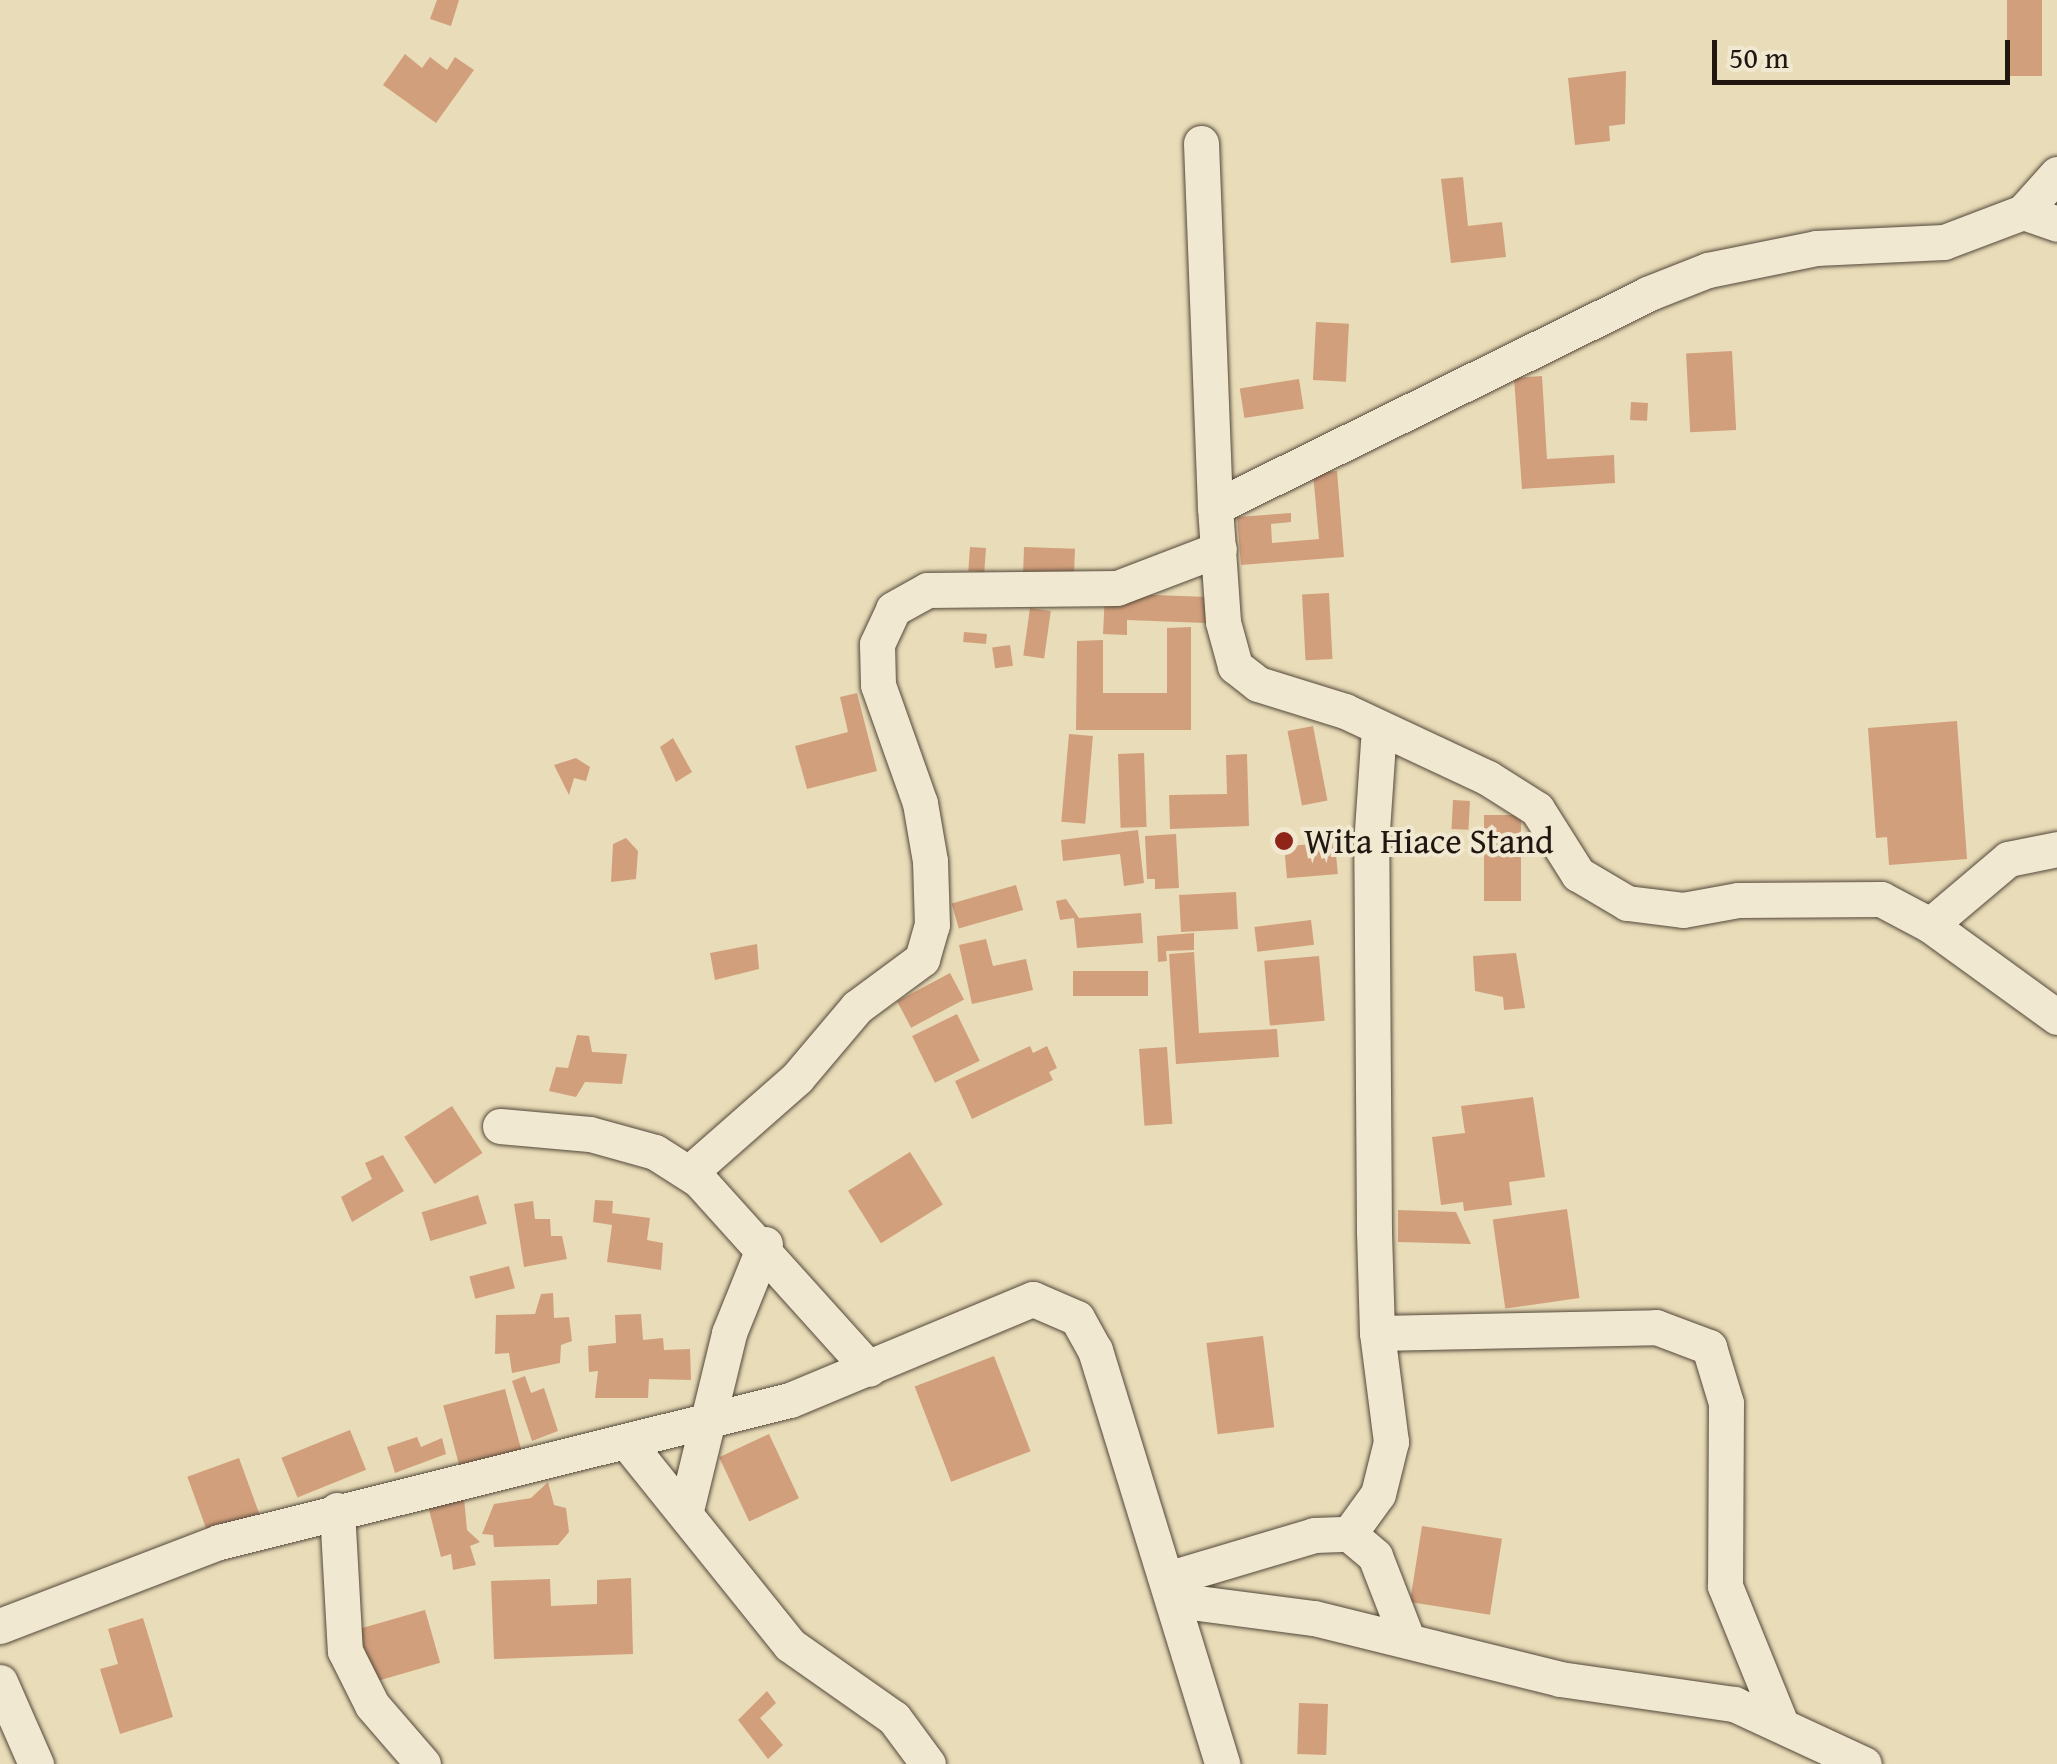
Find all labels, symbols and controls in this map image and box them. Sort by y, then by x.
scale bar [1717,20,2014,82]
text: 50 m [1729,35,1789,79]
place label: Wita Hiace Stand [1304,820,1554,862]
marker: Wita Hiace Stand [1273,830,1295,852]

